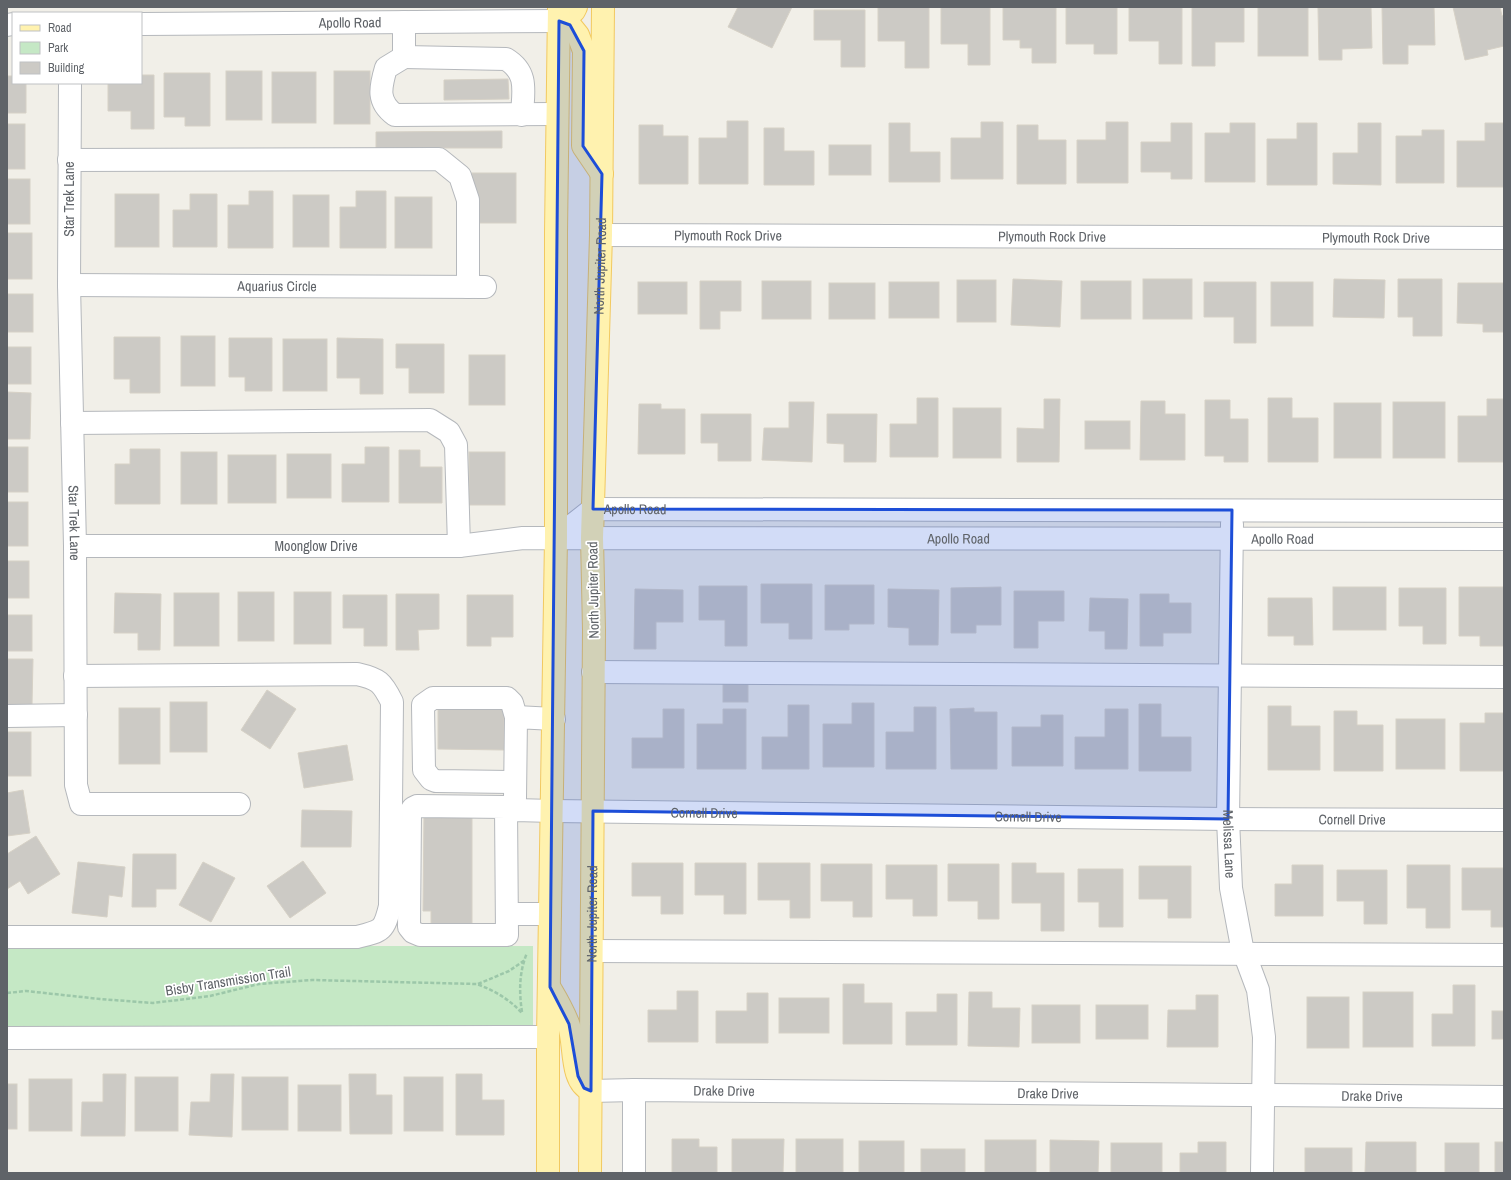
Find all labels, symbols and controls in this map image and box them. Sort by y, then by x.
legend [12,12,142,84]
street label: Apollo Road [318,13,381,32]
text: Road [48,20,72,36]
text: Park [48,40,68,56]
text: Building [48,60,85,76]
street label: Star Trek Lane [60,161,78,237]
street label: North Jupiter Road [590,218,610,315]
street label: Plymouth Rock Drive [674,226,782,245]
street label: Plymouth Rock Drive [998,227,1106,246]
street label: Plymouth Rock Drive [1322,228,1430,247]
street label: Aquarius Circle [236,277,317,295]
street label: Star Trek Lane [65,485,84,561]
street label: Apollo Road [603,500,666,518]
street label: Apollo Road [926,529,990,547]
street label: Apollo Road [1250,530,1314,548]
street label: Moonglow Drive [274,537,358,555]
street label: North Jupiter Road [583,541,603,639]
street label: Cornell Drive [671,803,738,822]
street label: Cornell Drive [994,807,1062,826]
street label: Melissa Lane [1219,810,1240,878]
street label: Cornell Drive [1319,810,1386,829]
street label: North Jupiter Road [583,865,601,963]
street label: Bisby Transmission Trail [164,962,292,1000]
street label: Drake Drive [693,1081,755,1100]
street label: Drake Drive [1017,1084,1079,1103]
street label: Drake Drive [1341,1087,1403,1105]

